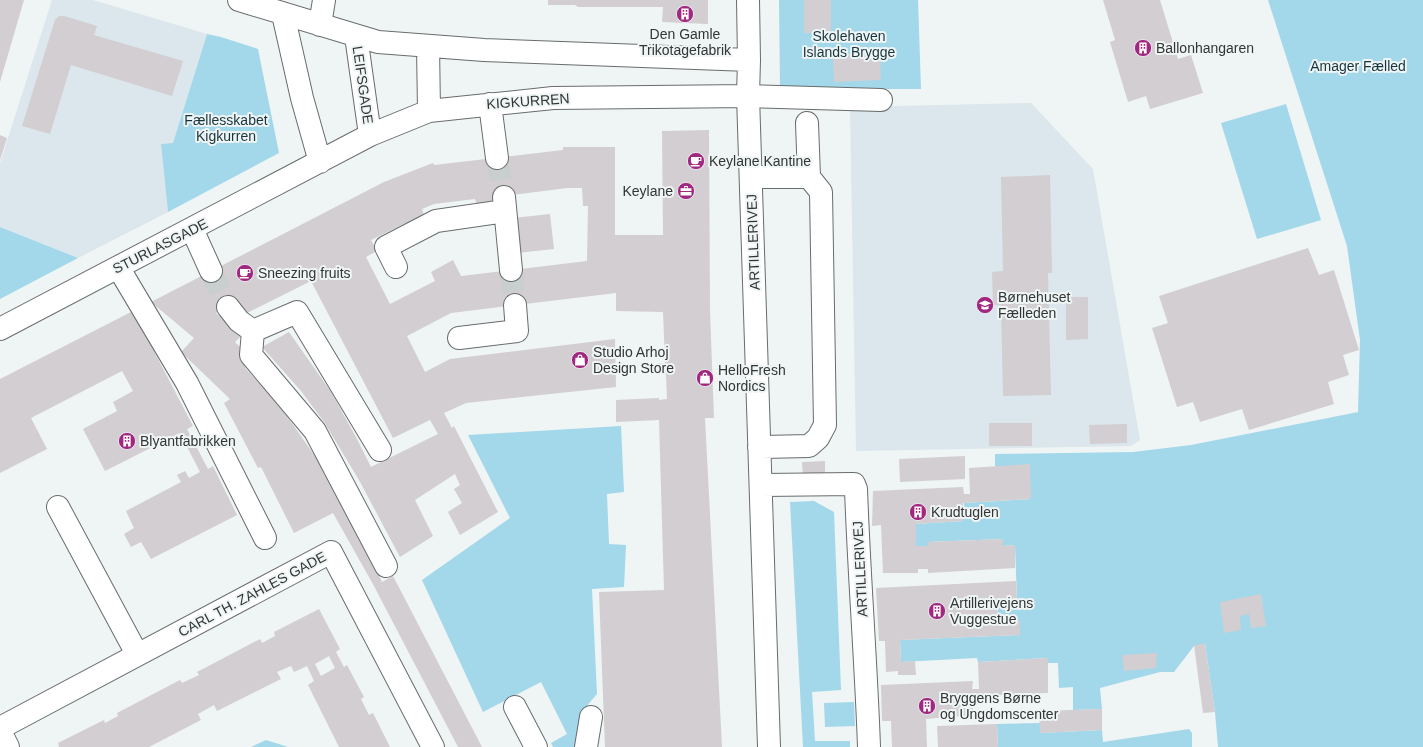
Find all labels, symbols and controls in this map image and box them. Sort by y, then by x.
building icon: Den Gamle Trikotagefabrik [675,4,695,24]
place label: Den Gamle Trikotagefabrik [639,26,732,58]
park label: Skolehaven Islands Brygge [803,28,896,60]
building icon: Ballonhangaren [1133,38,1153,58]
place label: Ballonhangaren [1156,40,1254,56]
street label: LEIFSGADE [350,45,376,125]
park label: Amager Fælled [1310,58,1406,74]
street label: KIGKURREN [486,90,570,112]
park label: Fællesskabet Kigkurren [184,112,268,144]
cafe icon: Keylane Kantine [686,151,706,171]
place label: Keylane Kantine [709,153,811,169]
office icon: Keylane [676,181,696,201]
place label: Keylane [622,183,673,199]
street label: ARTILLERIVEJ [743,194,763,290]
street label: STURLASGADE [110,215,210,277]
cafe icon: Sneezing fruits [235,263,255,283]
place label: Sneezing fruits [258,265,351,281]
place label: Børnehuset Fælleden [998,289,1070,321]
school or university icon: Børnehuset Fælleden [975,295,995,315]
place label: Studio Arhoj Design Store [593,344,674,376]
shop icon: Studio Arhoj Design Store [570,350,590,370]
place label: HelloFresh Nordics [718,362,786,394]
shop icon: HelloFresh Nordics [695,368,715,388]
building icon: Blyantfabrikken [117,431,137,451]
place label: Blyantfabrikken [140,433,236,449]
building icon: Krudtuglen [908,502,928,522]
place label: Krudtuglen [931,504,999,520]
street label: ARTILLERIVEJ [849,521,871,617]
street label: CARL TH. ZAHLES GADE [175,548,329,640]
place label: Artillerivejens Vuggestue [950,595,1033,627]
building icon: Artillerivejens Vuggestue [927,601,947,621]
place label: Bryggens Børne og Ungdomscenter [940,690,1059,722]
building icon: Bryggens Børne og Ungdomscenter [917,696,937,716]

